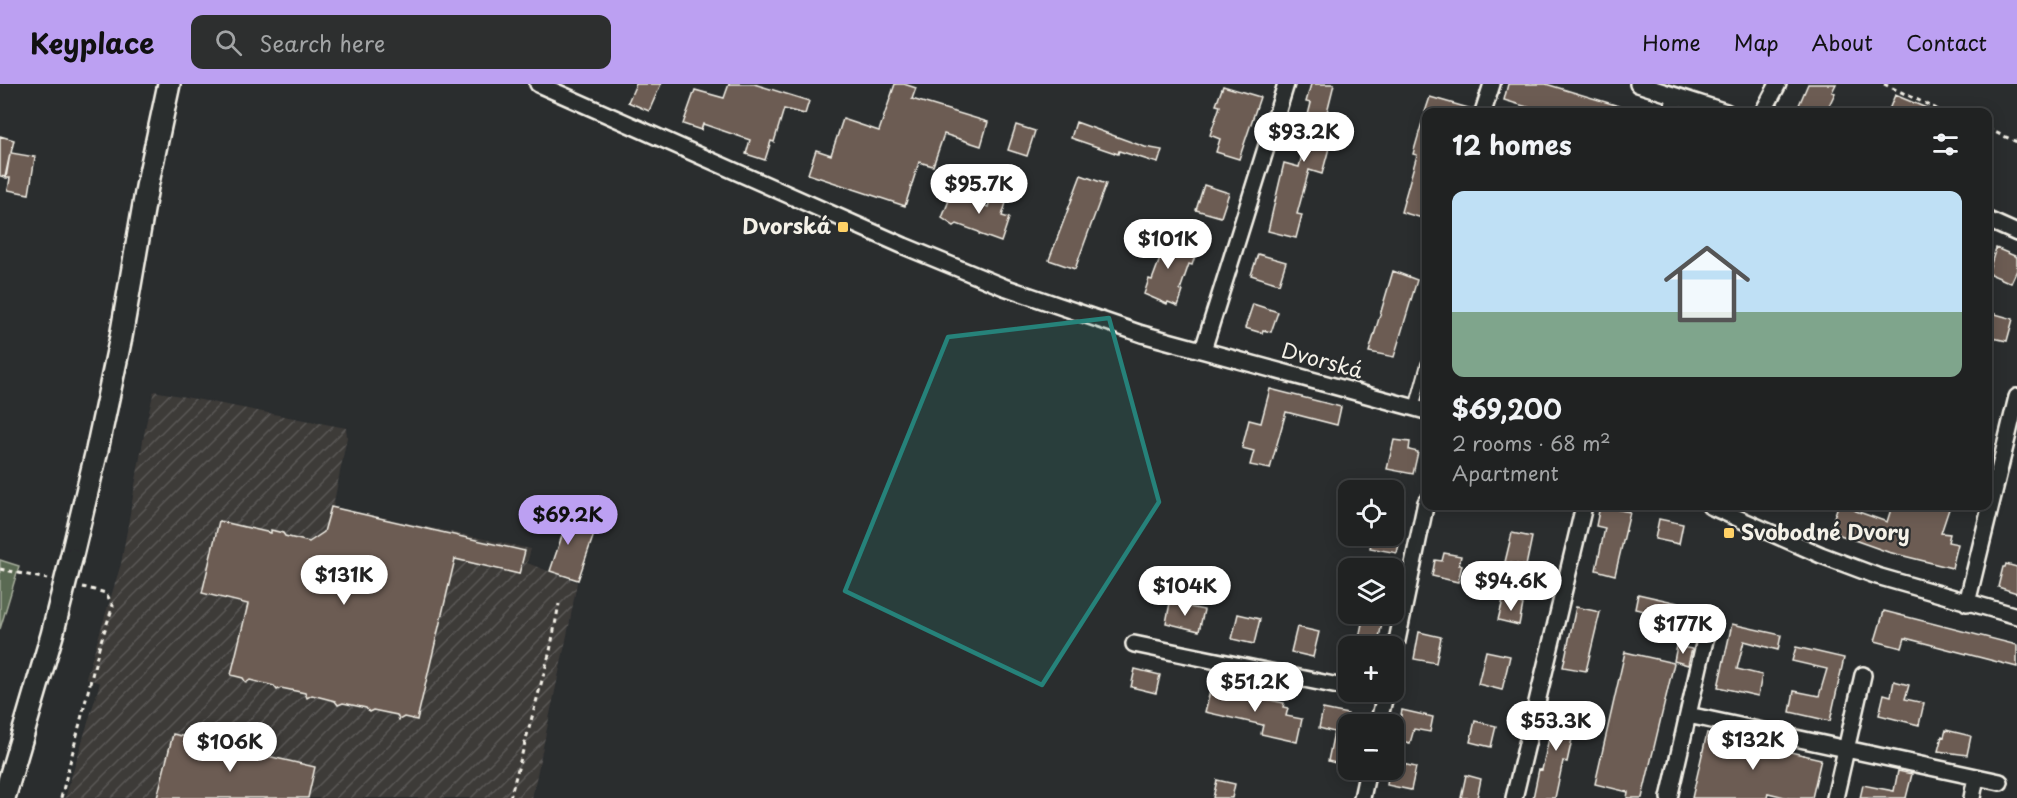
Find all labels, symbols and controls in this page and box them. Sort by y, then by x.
search box [191,15,611,69]
text: Keyplace [30,21,155,64]
icon: search [212,26,245,59]
text: Search here [260,26,385,59]
text: Home [1642,26,1701,58]
text: Map [1734,26,1779,58]
text: About [1812,26,1873,58]
text: Contact [1906,26,1987,58]
pin: $93.2K [1255,112,1353,163]
text: $93.2K [1268,116,1340,146]
text: 12 homes [1452,125,1572,164]
icon: filters [1929,128,1962,161]
pin: $95.7K [930,164,1028,215]
text: $95.7K [945,168,1013,198]
place label: Dvorská [742,209,831,241]
pin: $101K [1126,219,1210,270]
marker: Dvorská [836,220,850,234]
text: $101K [1138,223,1198,253]
icon: home [1653,230,1761,338]
street label: Dvorská [1278,333,1367,385]
text: $69,200 [1452,389,1562,428]
text: 2 rooms · 68 m² [1452,428,1611,458]
text: Apartment [1452,458,1559,488]
map controls [1338,480,1404,780]
button: locate [1338,480,1404,546]
pin: $69.2K [519,495,617,546]
text: $69.2K [533,499,603,529]
place label: Svobodné Dvory [1741,515,1910,547]
marker: Svobodné Dvory [1722,526,1736,540]
pin: $131K [302,555,386,606]
button: layers [1338,558,1404,624]
text: $131K [315,559,373,589]
pin: $94.6K [1462,561,1560,612]
text: $94.6K [1475,565,1547,595]
pin: $104K [1143,566,1227,617]
text: $104K [1153,570,1217,600]
pin: $177K [1641,604,1725,655]
text: $177K [1653,608,1713,638]
button: + [1338,636,1404,702]
pin: $51.2K [1206,662,1304,713]
text: $51.2K [1221,666,1289,696]
pin: $53.3K [1507,701,1605,752]
text: $53.3K [1520,705,1592,735]
button: − [1338,714,1404,780]
pin: $132K [1711,720,1795,771]
pin: $106K [188,722,272,773]
text: $132K [1721,724,1785,754]
text: $106K [197,726,263,756]

